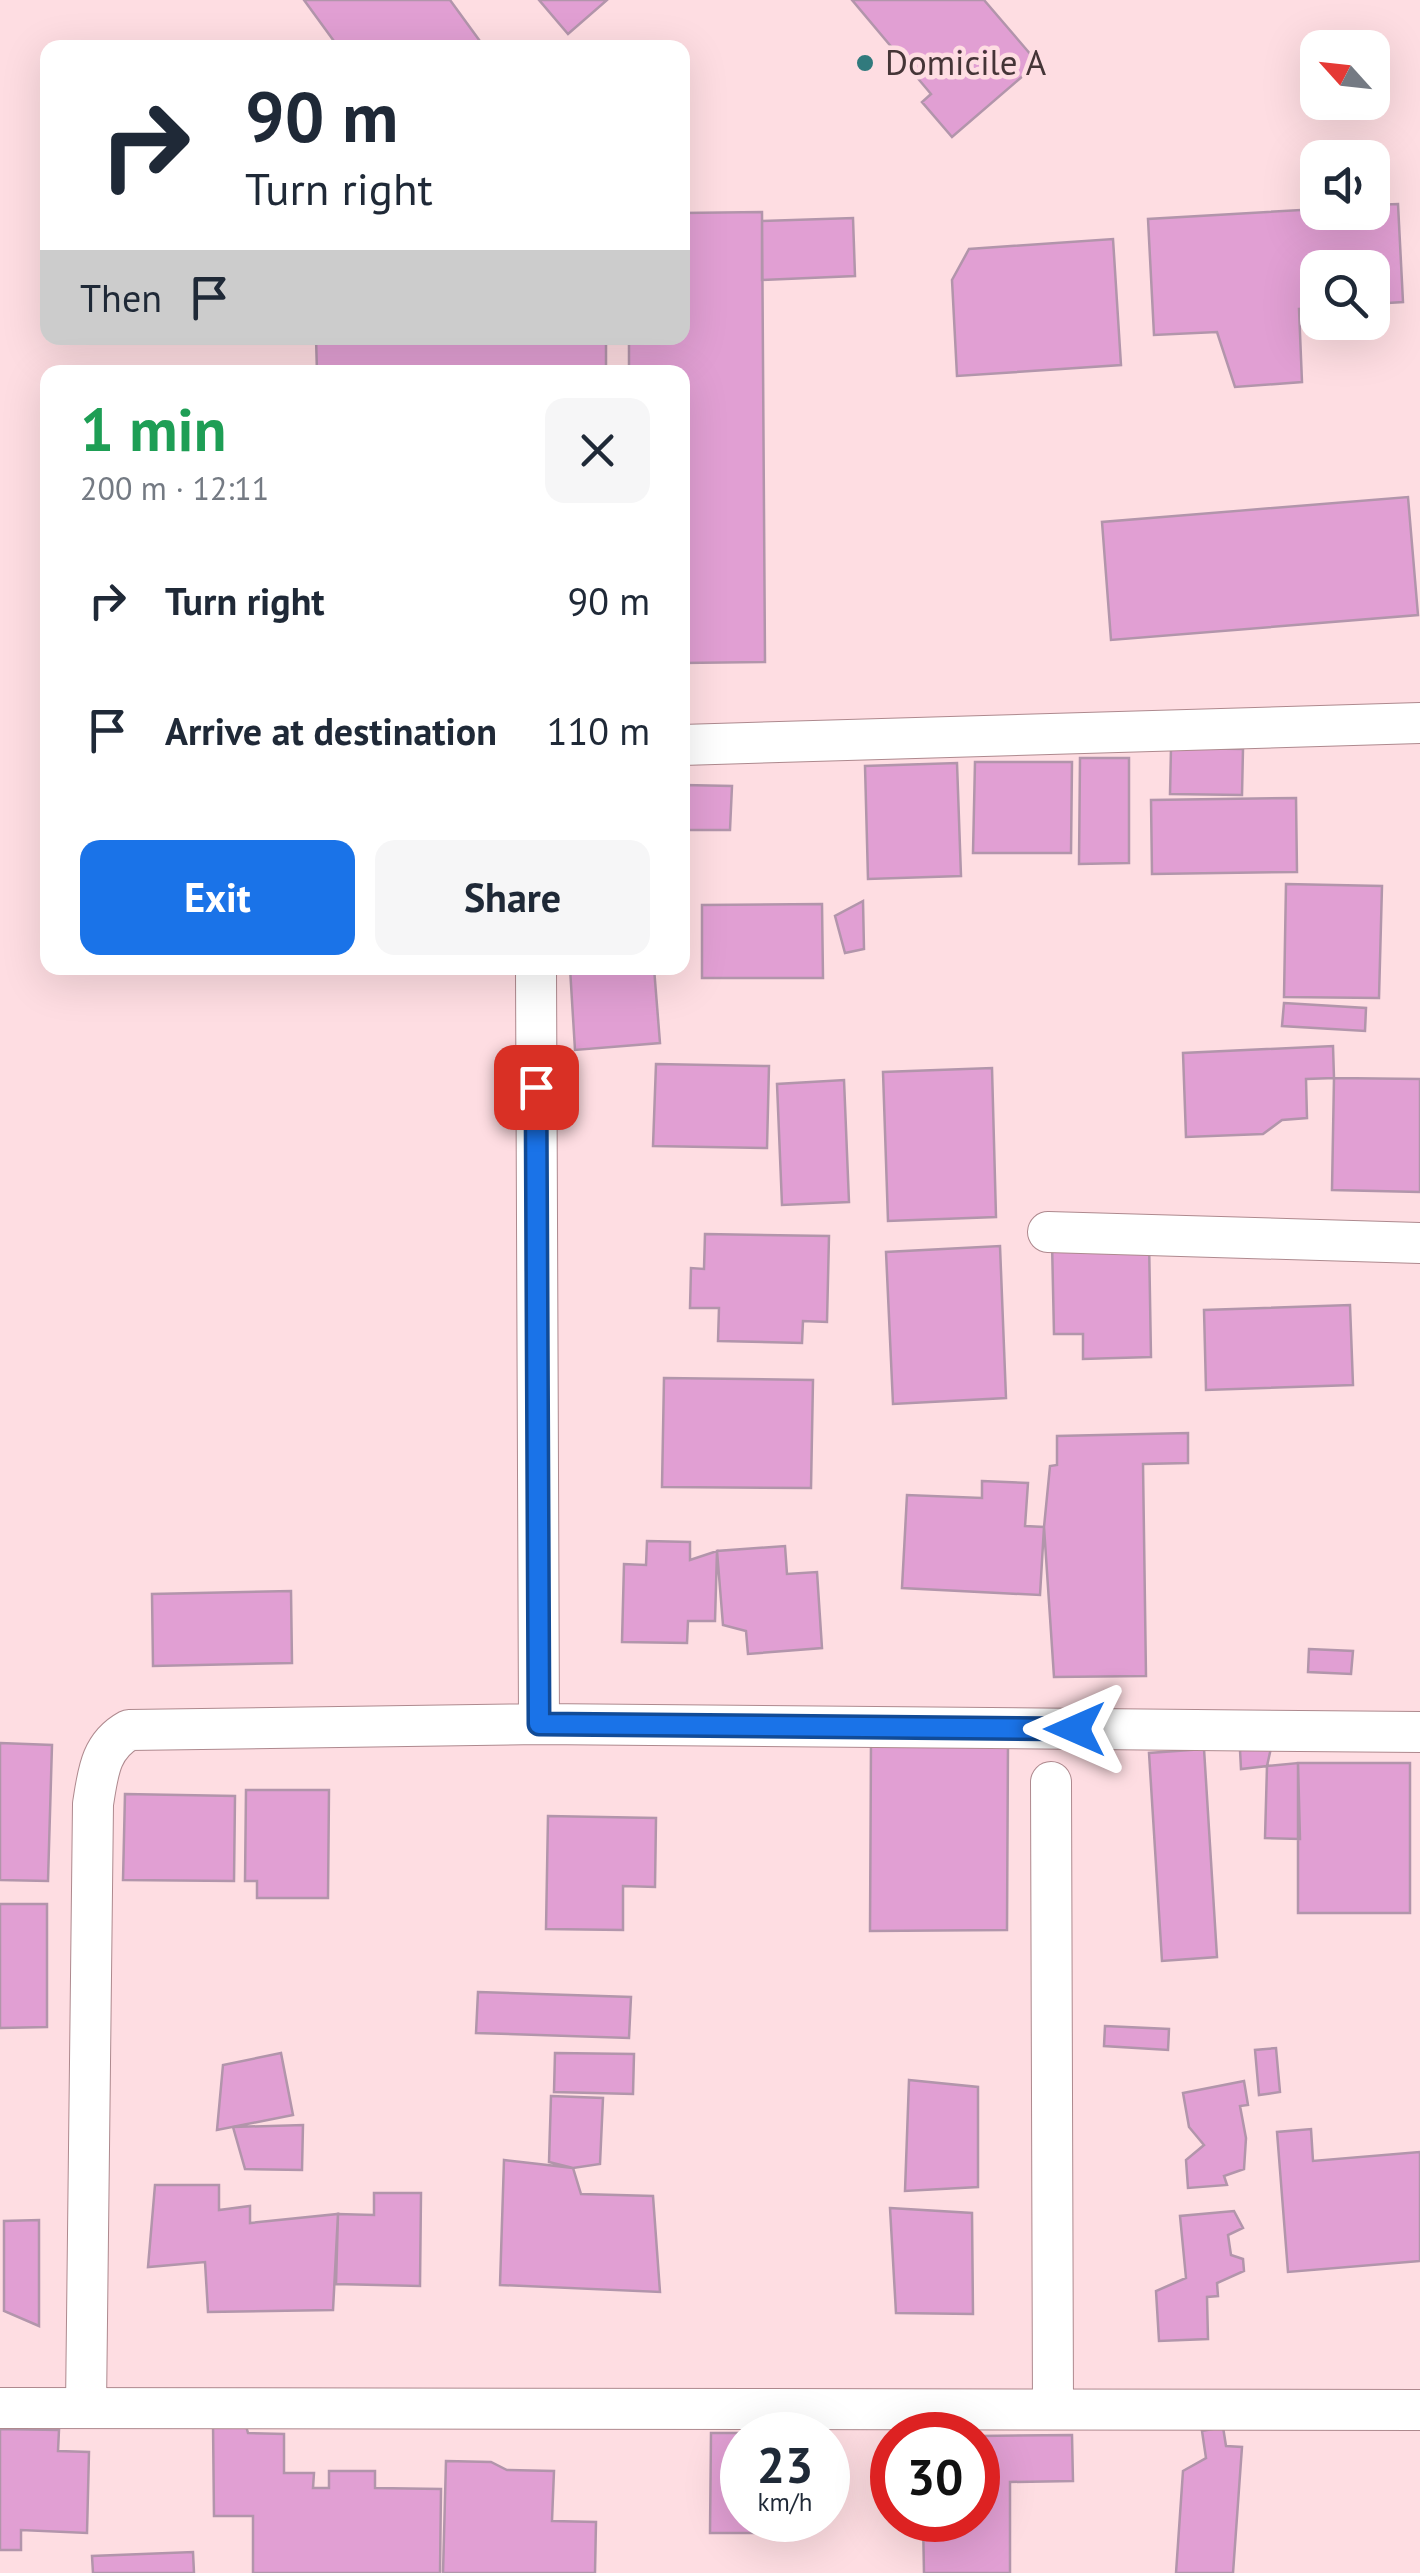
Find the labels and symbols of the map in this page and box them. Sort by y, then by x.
north arrow [1300,30,1390,120]
place label: Domicile A [885,39,1047,85]
marker: Domicile A [854,52,876,74]
pin [494,1045,579,1130]
position arrow [1023,1677,1127,1781]
speed limit sign: 30 [870,2412,1000,2542]

